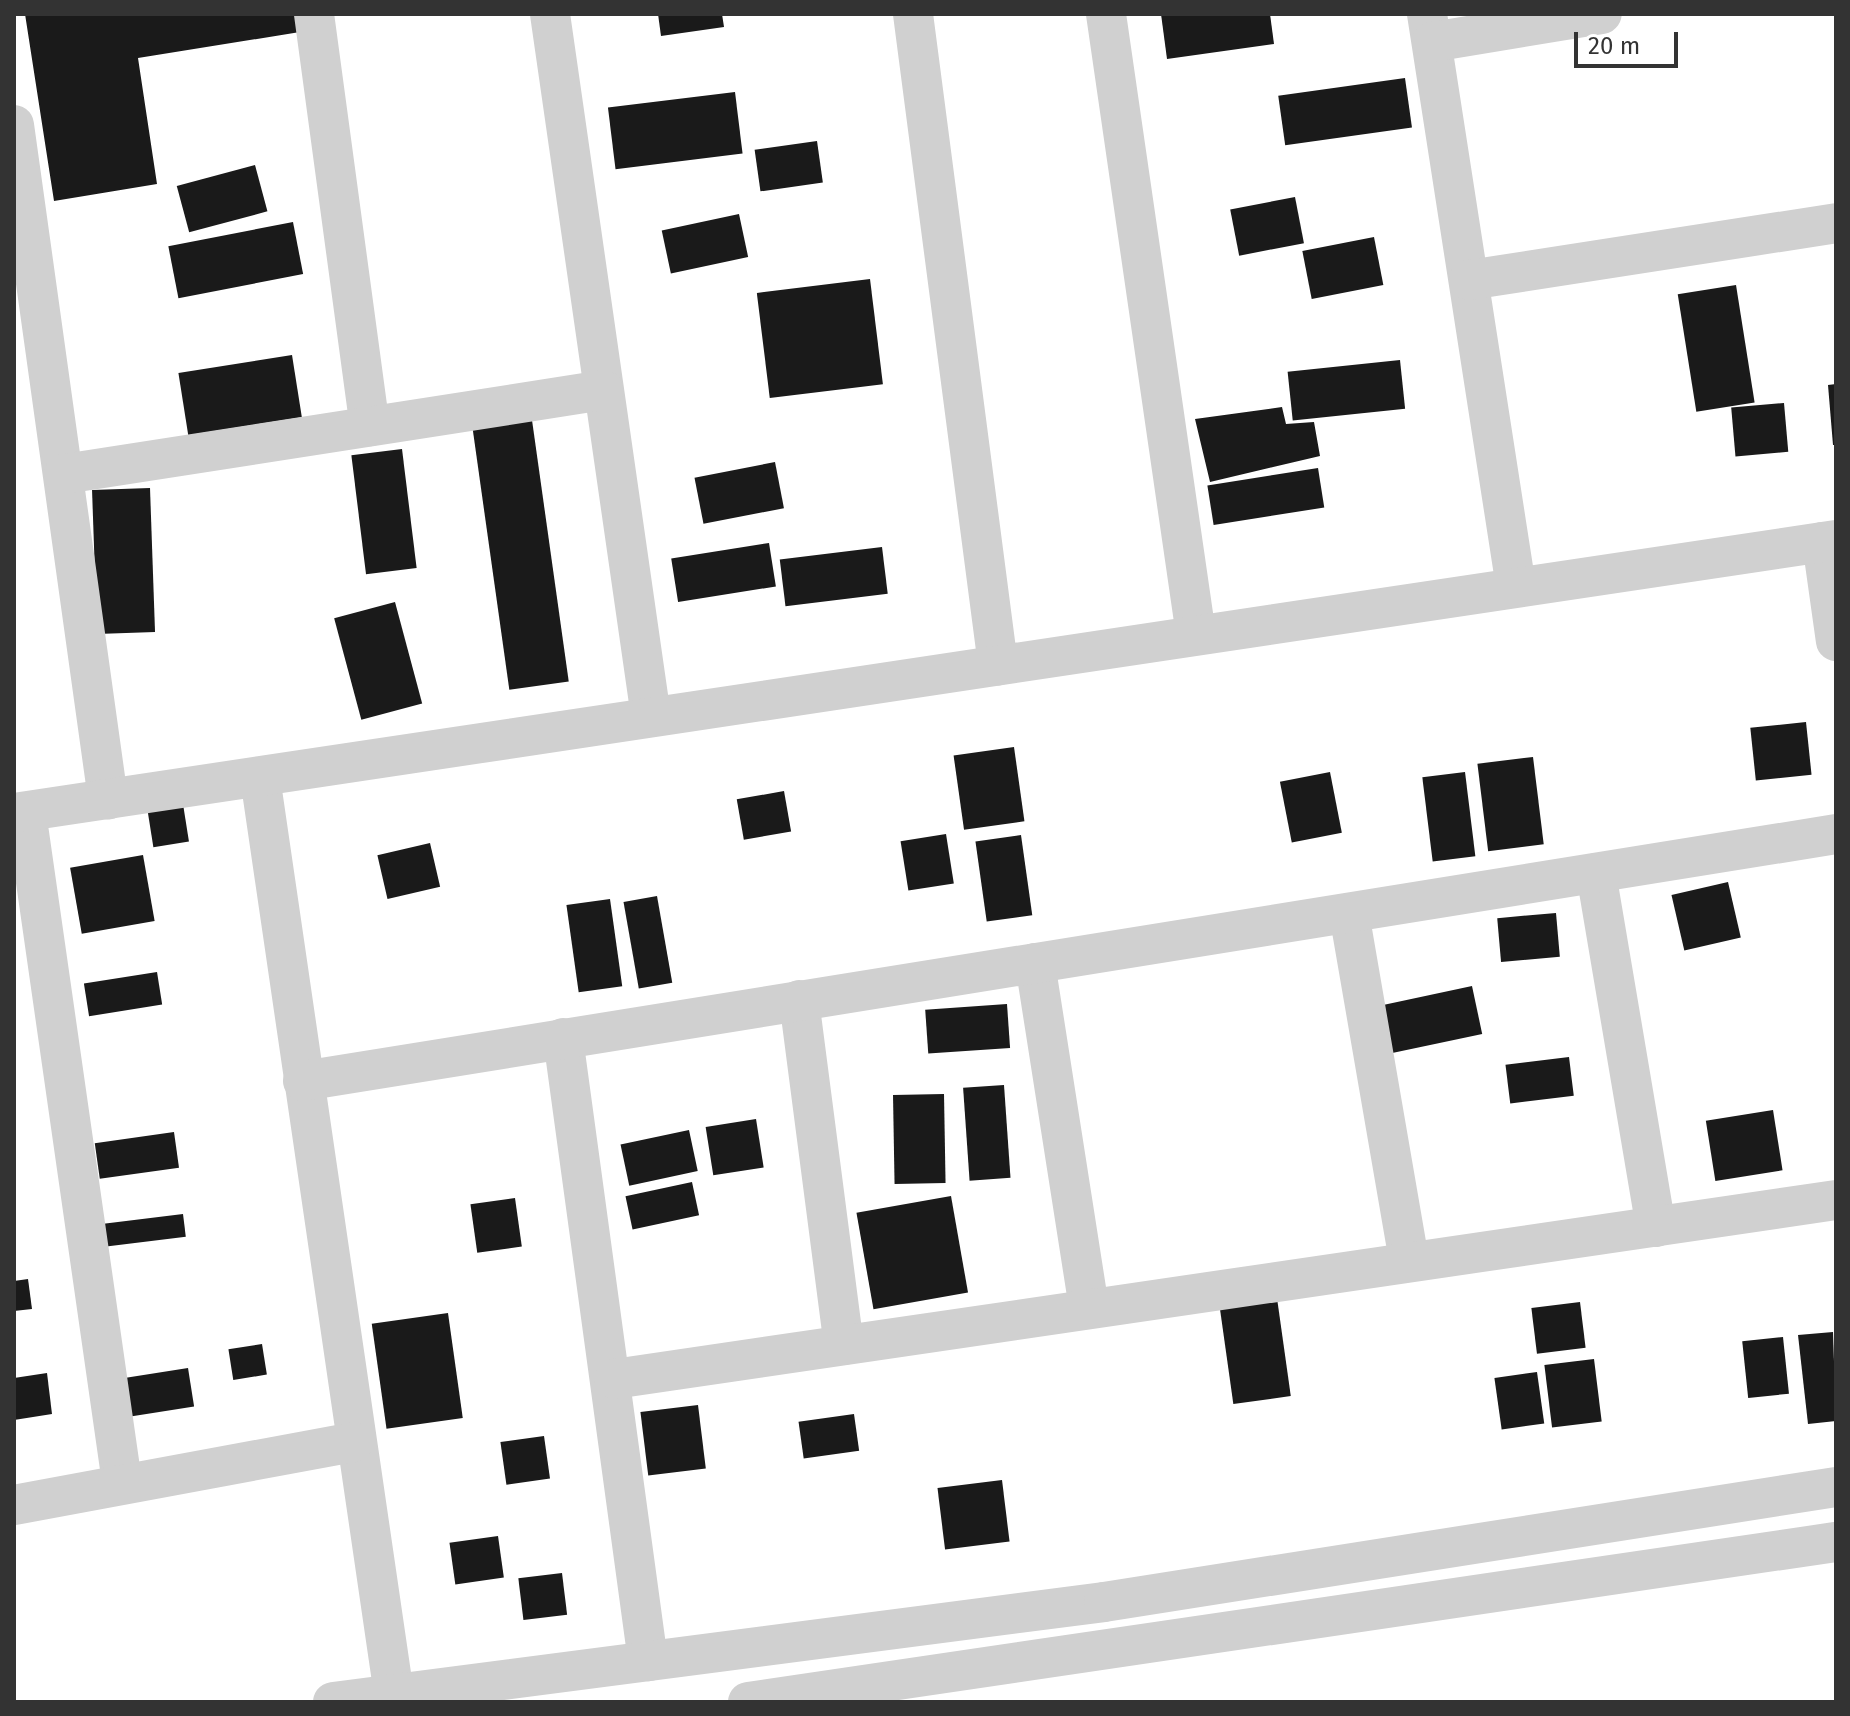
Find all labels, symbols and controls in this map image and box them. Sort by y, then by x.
scale bar [1578,16,1682,66]
text: 20 m [1588,32,1640,60]

